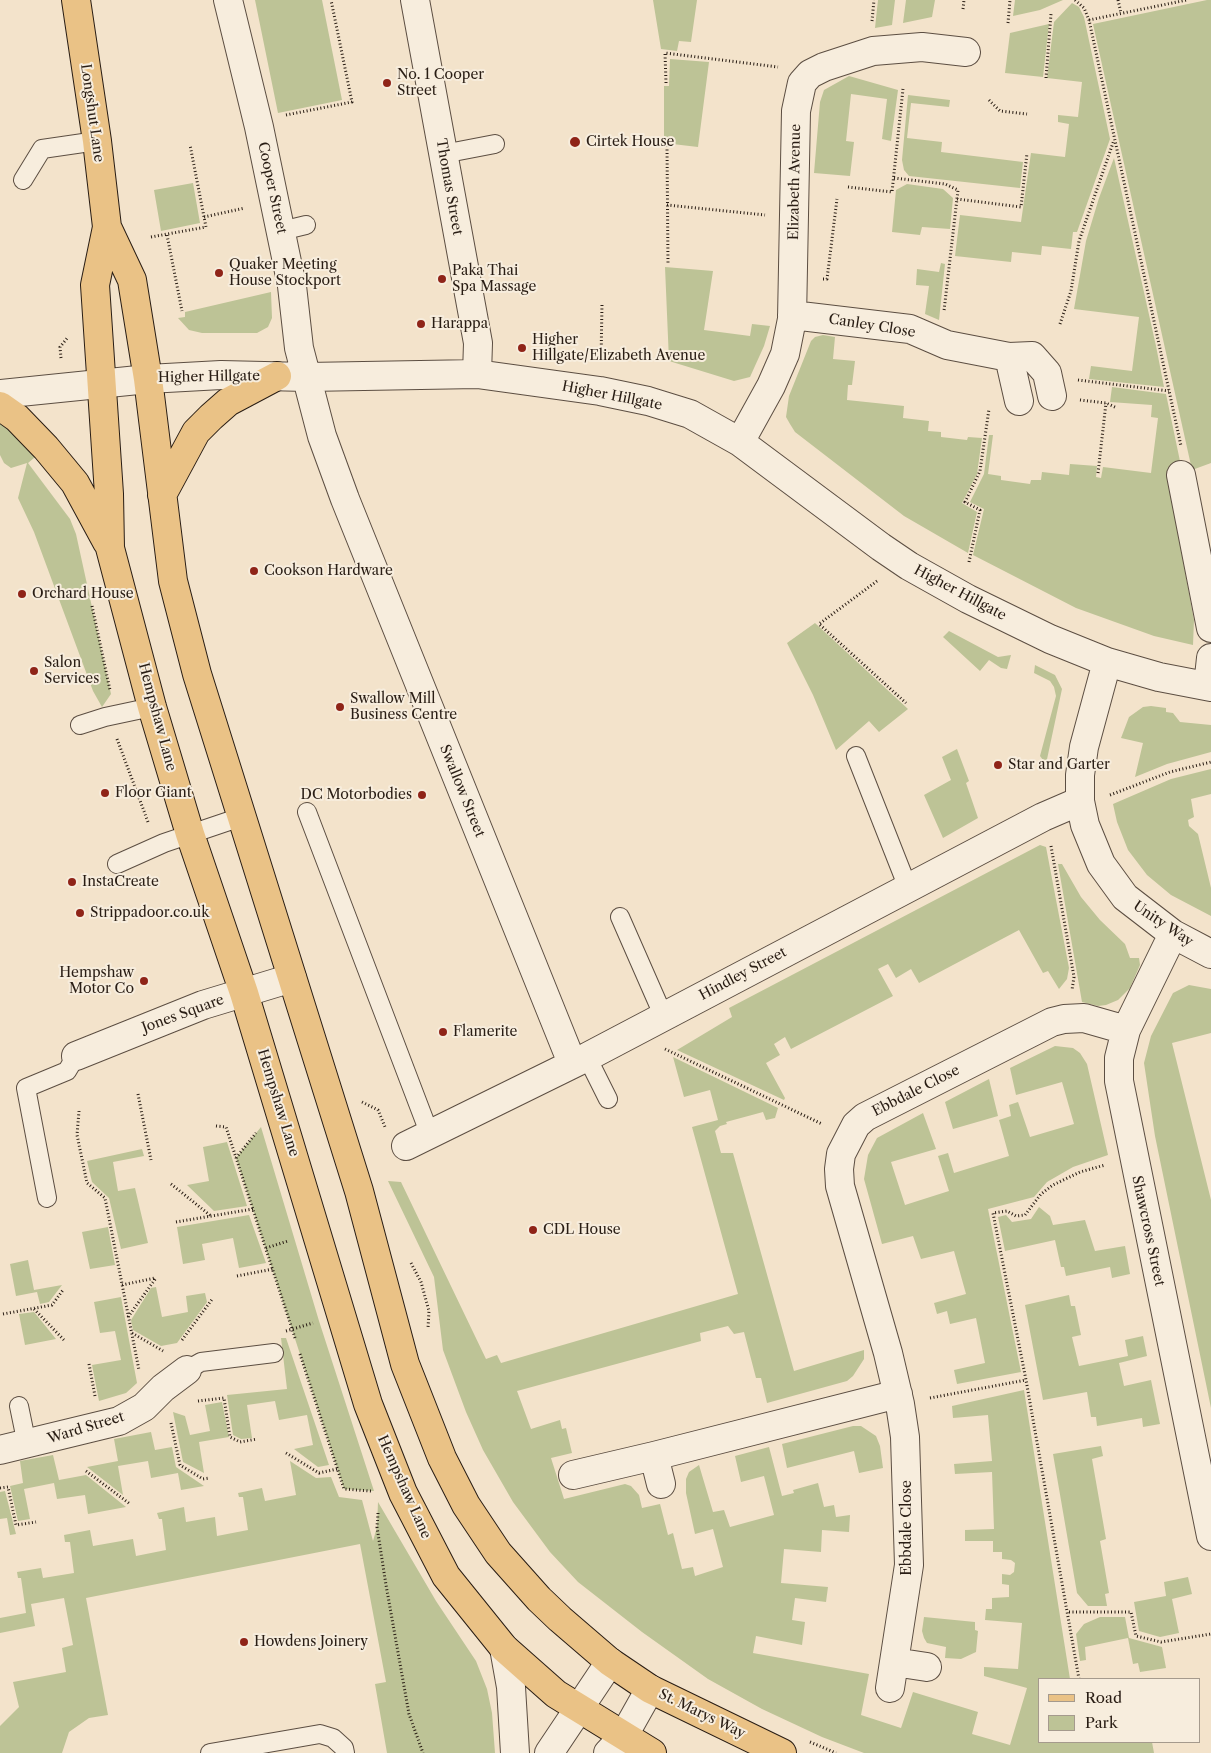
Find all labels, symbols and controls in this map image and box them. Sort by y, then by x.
street label: Longshut Lane [77,63,107,163]
place label: No. 1 Cooper Street [397,67,484,100]
marker: No. 1 Cooper Street [381,77,393,89]
street label: Elizabeth Avenue [786,124,804,240]
place label: Cirtek House [586,134,674,150]
marker: Cirtek House [568,135,582,149]
street label: Thomas Street [432,137,466,237]
street label: Cooper Street [254,140,290,236]
place label: Quaker Meeting House Stockport [229,257,341,290]
place label: Paka Thai Spa Massage [452,263,536,296]
marker: Quaker Meeting House Stockport [213,267,225,279]
marker: Paka Thai Spa Massage [436,273,448,285]
street label: Canley Close [827,311,917,341]
place label: Harappa [431,316,488,332]
marker: Harappa [415,318,427,330]
place label: Higher Hillgate/Elizabeth Avenue [532,332,705,364]
marker: Higher Hillgate/Elizabeth Avenue [516,342,528,354]
street label: Higher Hillgate [158,368,260,386]
street label: Higher Hillgate [560,378,664,414]
street label: Higher Hillgate [911,562,1009,624]
place label: Cookson Hardware [264,563,393,579]
marker: Cookson Hardware [248,565,260,577]
place label: Orchard House [32,586,134,602]
marker: Orchard House [16,588,28,600]
place label: Salon Services [44,655,99,688]
street label: Hempshaw Lane [134,661,180,773]
marker: Salon Services [28,665,40,677]
place label: Swallow Mill Business Centre [350,691,457,724]
marker: Swallow Mill Business Centre [334,701,346,713]
street label: Swallow Street [436,742,488,840]
place label: Star and Garter [1008,757,1110,773]
marker: Star and Garter [992,759,1004,771]
place label: Floor Giant [115,785,192,801]
marker: Floor Giant [99,787,111,799]
place label: DC Motorbodies [301,787,412,803]
marker: DC Motorbodies [416,789,428,801]
place label: InstaCreate [82,874,159,890]
marker: InstaCreate [66,876,78,888]
street label: Unity Way [1130,898,1196,950]
place label: Strippadoor.co.uk [90,905,209,921]
marker: Strippadoor.co.uk [74,907,86,919]
street label: Hindley Street [696,944,790,1004]
place label: Hempshaw Motor Co [59,965,134,998]
marker: Hempshaw Motor Co [138,975,150,987]
street label: Jones Square [140,991,226,1037]
place label: Flamerite [453,1024,517,1040]
marker: Flamerite [437,1026,449,1038]
street label: Hempshaw Lane [254,1047,302,1159]
street label: Ebbdale Close [870,1062,962,1120]
street label: Shawcross Street [1128,1174,1168,1288]
place label: CDL House [543,1222,621,1238]
marker: CDL House [527,1224,539,1236]
street label: Ward Street [46,1408,126,1448]
street label: Hempshaw Lane [374,1433,434,1541]
street label: Ebbdale Close [899,1480,915,1576]
place label: Howdens Joinery [254,1634,368,1650]
marker: Howdens Joinery [238,1636,250,1648]
legend [1038,1678,1201,1743]
street label: St. Marys Way [656,1686,748,1742]
text: Road [1085,1688,1122,1707]
text: Park [1085,1713,1118,1732]

